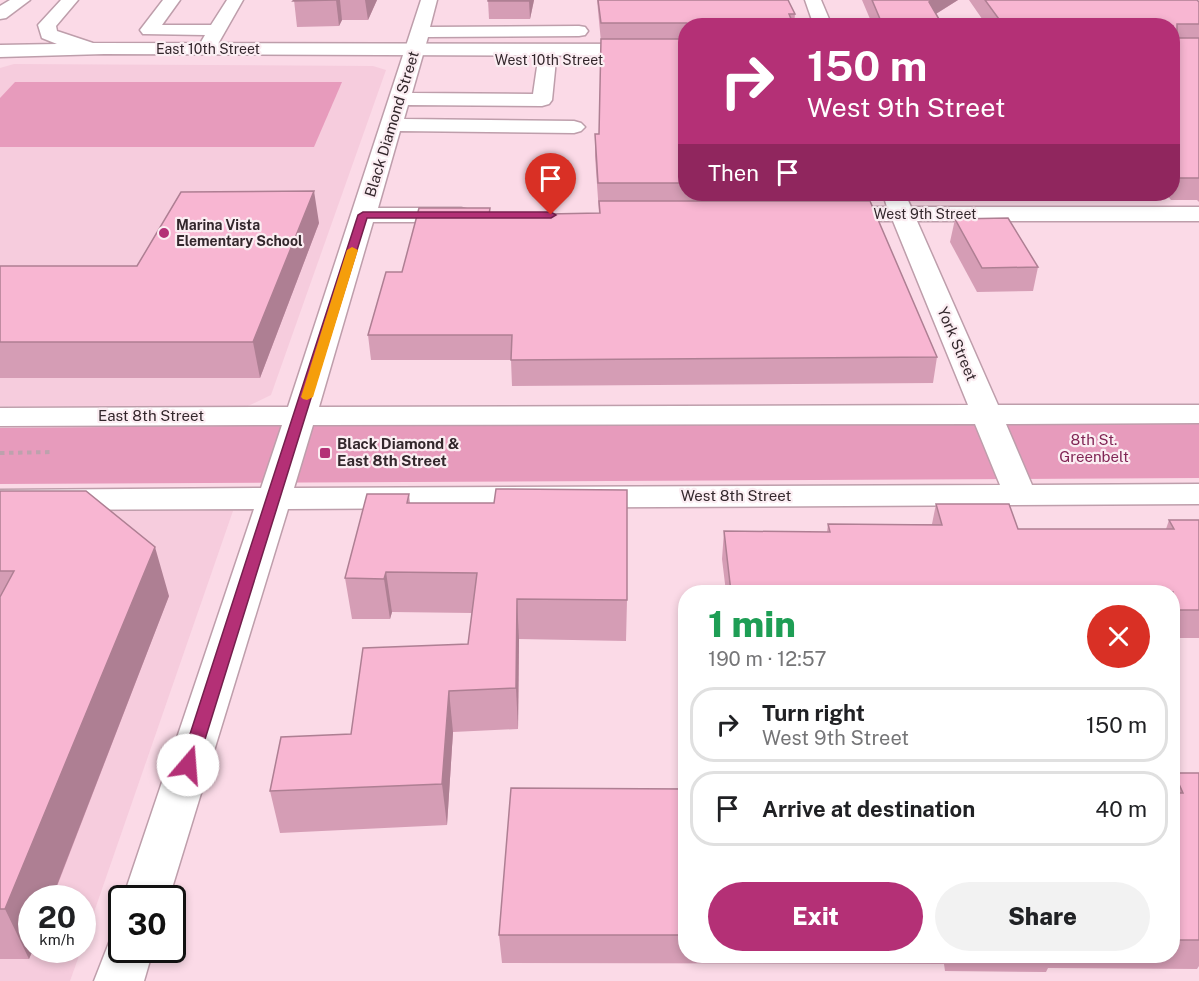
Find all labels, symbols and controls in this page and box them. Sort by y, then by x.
street label: East 10th Street [156,41,260,57]
text: 150 m [807,41,927,90]
icon: right [708,42,786,120]
street label: Black Diamond Street [361,49,422,199]
street label: West 10th Street [495,52,603,68]
text: West 9th Street [807,91,1006,123]
pin [525,153,576,215]
icon: arrive [771,156,804,189]
text: Then [708,160,759,186]
icon: arrive [534,162,567,195]
street label: West 9th Street [874,206,976,222]
place label: Marina Vista Elementary School [176,217,303,249]
marker: Marina Vista Elementary School [157,226,171,240]
street label: York Street [934,304,981,383]
street label: East 8th Street [98,407,204,424]
park label: 8th St. Greenbelt [1059,431,1129,465]
place label: Black Diamond & East 8th Street [337,435,460,469]
marker: Black Diamond & East 8th Street [318,446,332,460]
street label: West 8th Street [681,487,791,504]
text: 1 min [708,603,796,645]
button: close [1087,605,1150,668]
text: 190 m · 12:57 [708,647,826,671]
text: Turn right [762,700,865,726]
icon: right [711,708,744,741]
text: 150 m [1086,712,1147,738]
text: West 9th Street [762,726,909,750]
position arrow [156,733,220,797]
icon: arrive [711,792,744,825]
text: Arrive at destination [762,796,975,822]
text: 40 m [1095,796,1147,822]
button: Exit [708,882,923,951]
button: Share [935,882,1150,951]
speed limit sign: 30 [108,885,186,963]
text: 20 [38,899,76,935]
text: km/h [39,931,75,948]

